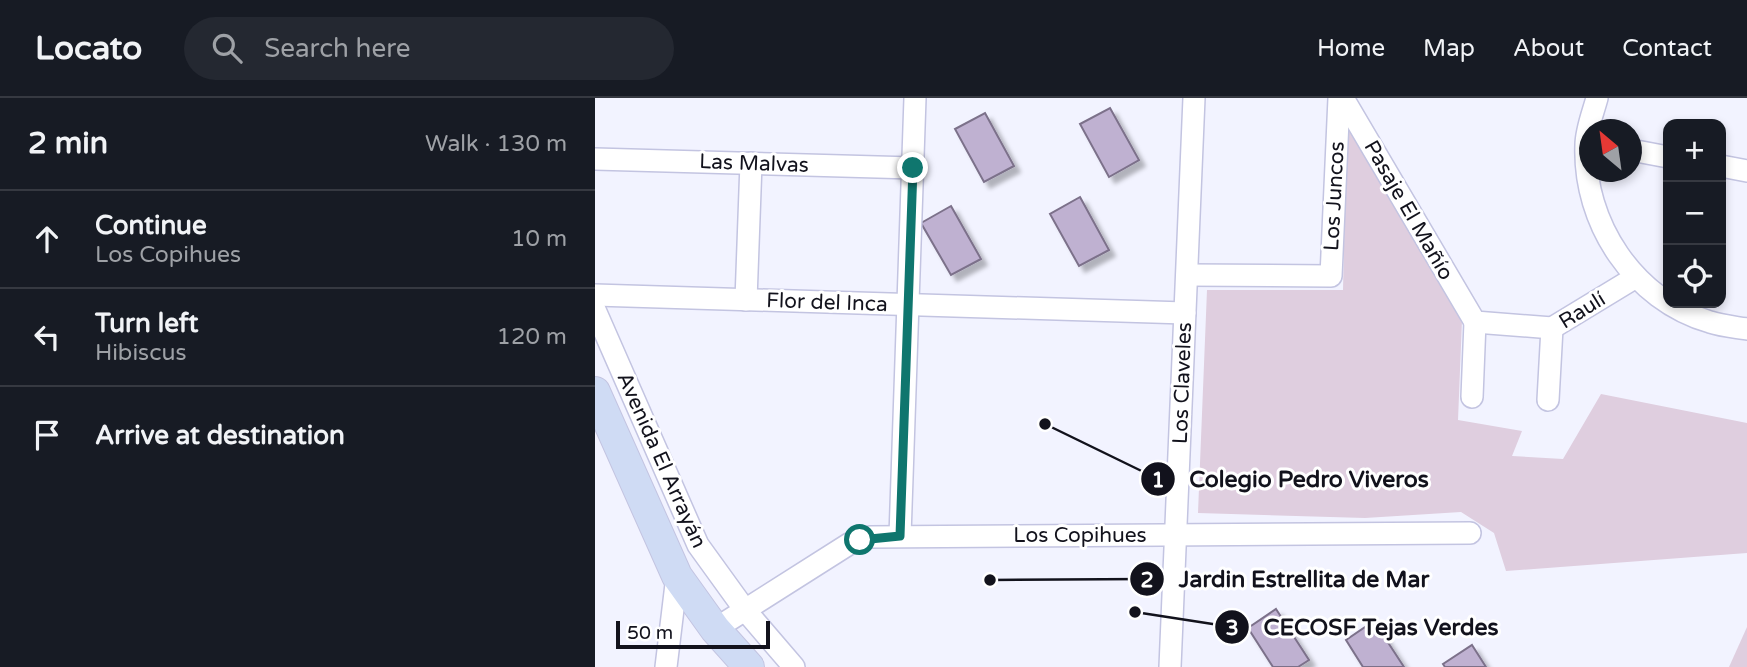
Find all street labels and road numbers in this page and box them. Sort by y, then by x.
street label: Pasaje El Mañío [1359,136,1459,284]
street label: Los Juncos [1319,141,1350,251]
street label: Las Malvas [699,149,809,178]
street label: Raulí [1554,287,1610,334]
street label: Flor del Inca [766,288,888,317]
street label: Los Claveles [1168,322,1197,444]
street label: Avenida El Arrayán [612,369,711,552]
street label: Los Copihues [1013,523,1147,548]

